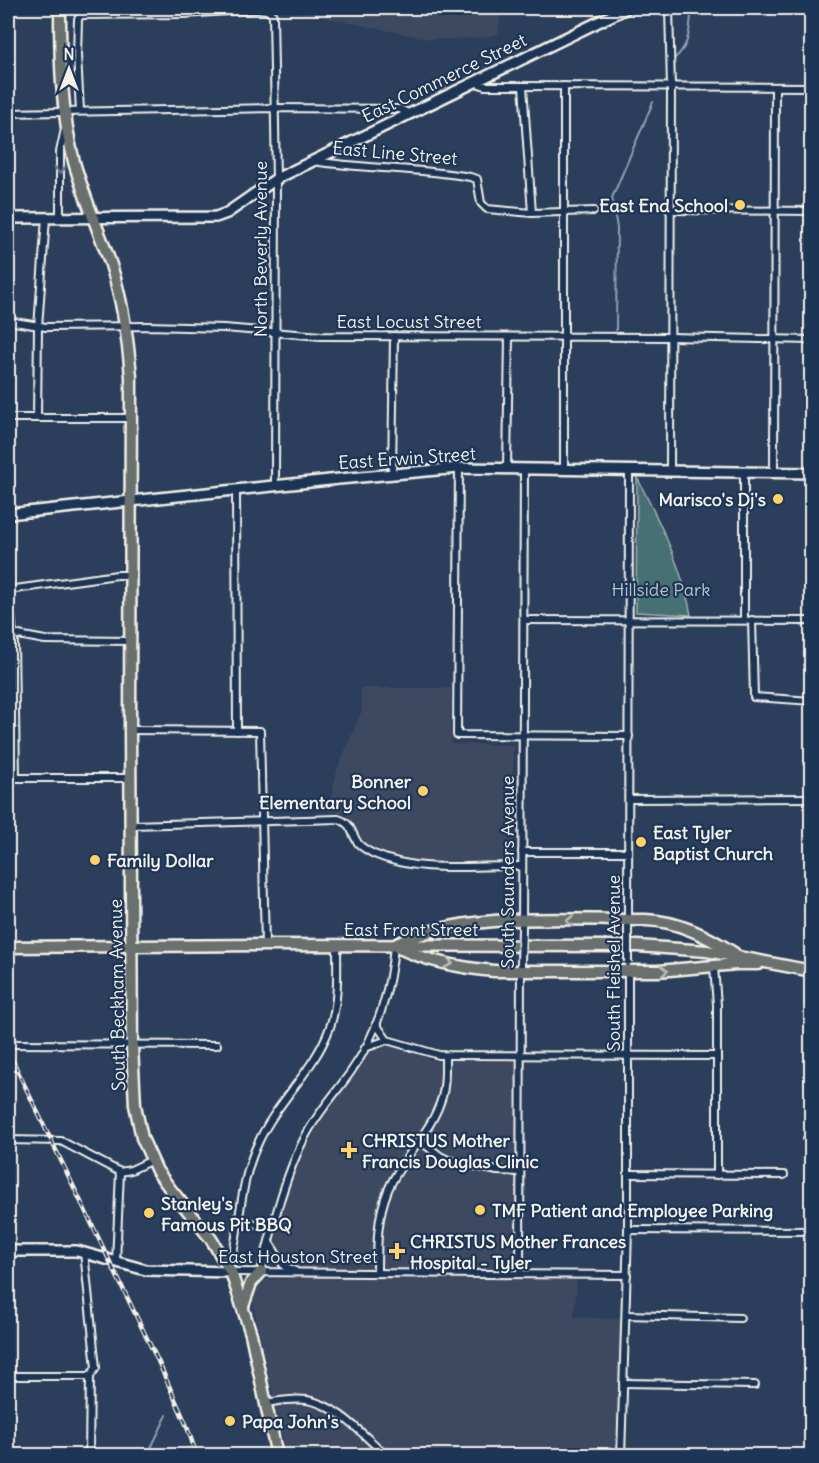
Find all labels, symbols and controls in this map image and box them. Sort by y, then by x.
street label: East Commerce Street [358,28,530,128]
north arrow [39,39,99,99]
text: N [63,44,75,64]
street label: East Line Street [332,136,458,170]
street label: North Beverly Avenue [249,161,272,337]
one-way arrow [54,166,66,175]
place label: East End School [599,194,728,217]
marker: East End School [733,198,747,212]
street label: East Locust Street [336,310,482,333]
street label: East Erwin Street [337,442,477,474]
place label: Marisco's Dj's [659,488,766,511]
marker: Marisco's Dj's [771,492,785,506]
park label: Hillside Park [612,578,710,601]
place label: Bonner Elementary School [259,770,412,814]
street label: South Saunders Avenue [496,776,519,968]
marker: Bonner Elementary School [416,784,430,798]
place label: East Tyler Baptist Church [653,821,774,865]
marker: East Tyler Baptist Church [634,835,648,849]
place label: Family Dollar [107,849,214,872]
marker: Family Dollar [88,853,102,867]
street label: South Fleishel Avenue [602,875,625,1051]
street label: South Beckham Avenue [104,899,130,1091]
one-way arrow [565,915,574,927]
street label: East Front Street [344,918,478,941]
one-way arrow [444,956,454,969]
one-way arrow [660,964,669,977]
place label: CHRISTUS Mother Francis Douglas Clinic [362,1129,539,1173]
marker: CHRISTUS Mother Francis Douglas Clinic [340,1141,358,1159]
place label: Stanley's Famous Pit BBQ [161,1192,292,1236]
place label: TMF Patient and Employee Parking [492,1199,773,1222]
marker: TMF Patient and Employee Parking [473,1203,487,1217]
marker: Stanley's Famous Pit BBQ [142,1206,156,1220]
place label: CHRISTUS Mother Frances Hospital - Tyler [410,1230,626,1274]
marker: CHRISTUS Mother Frances Hospital - Tyler [388,1242,406,1260]
street label: East Houston Street [218,1245,378,1268]
place label: Papa John's [242,1410,339,1433]
marker: Papa John's [223,1414,237,1428]

